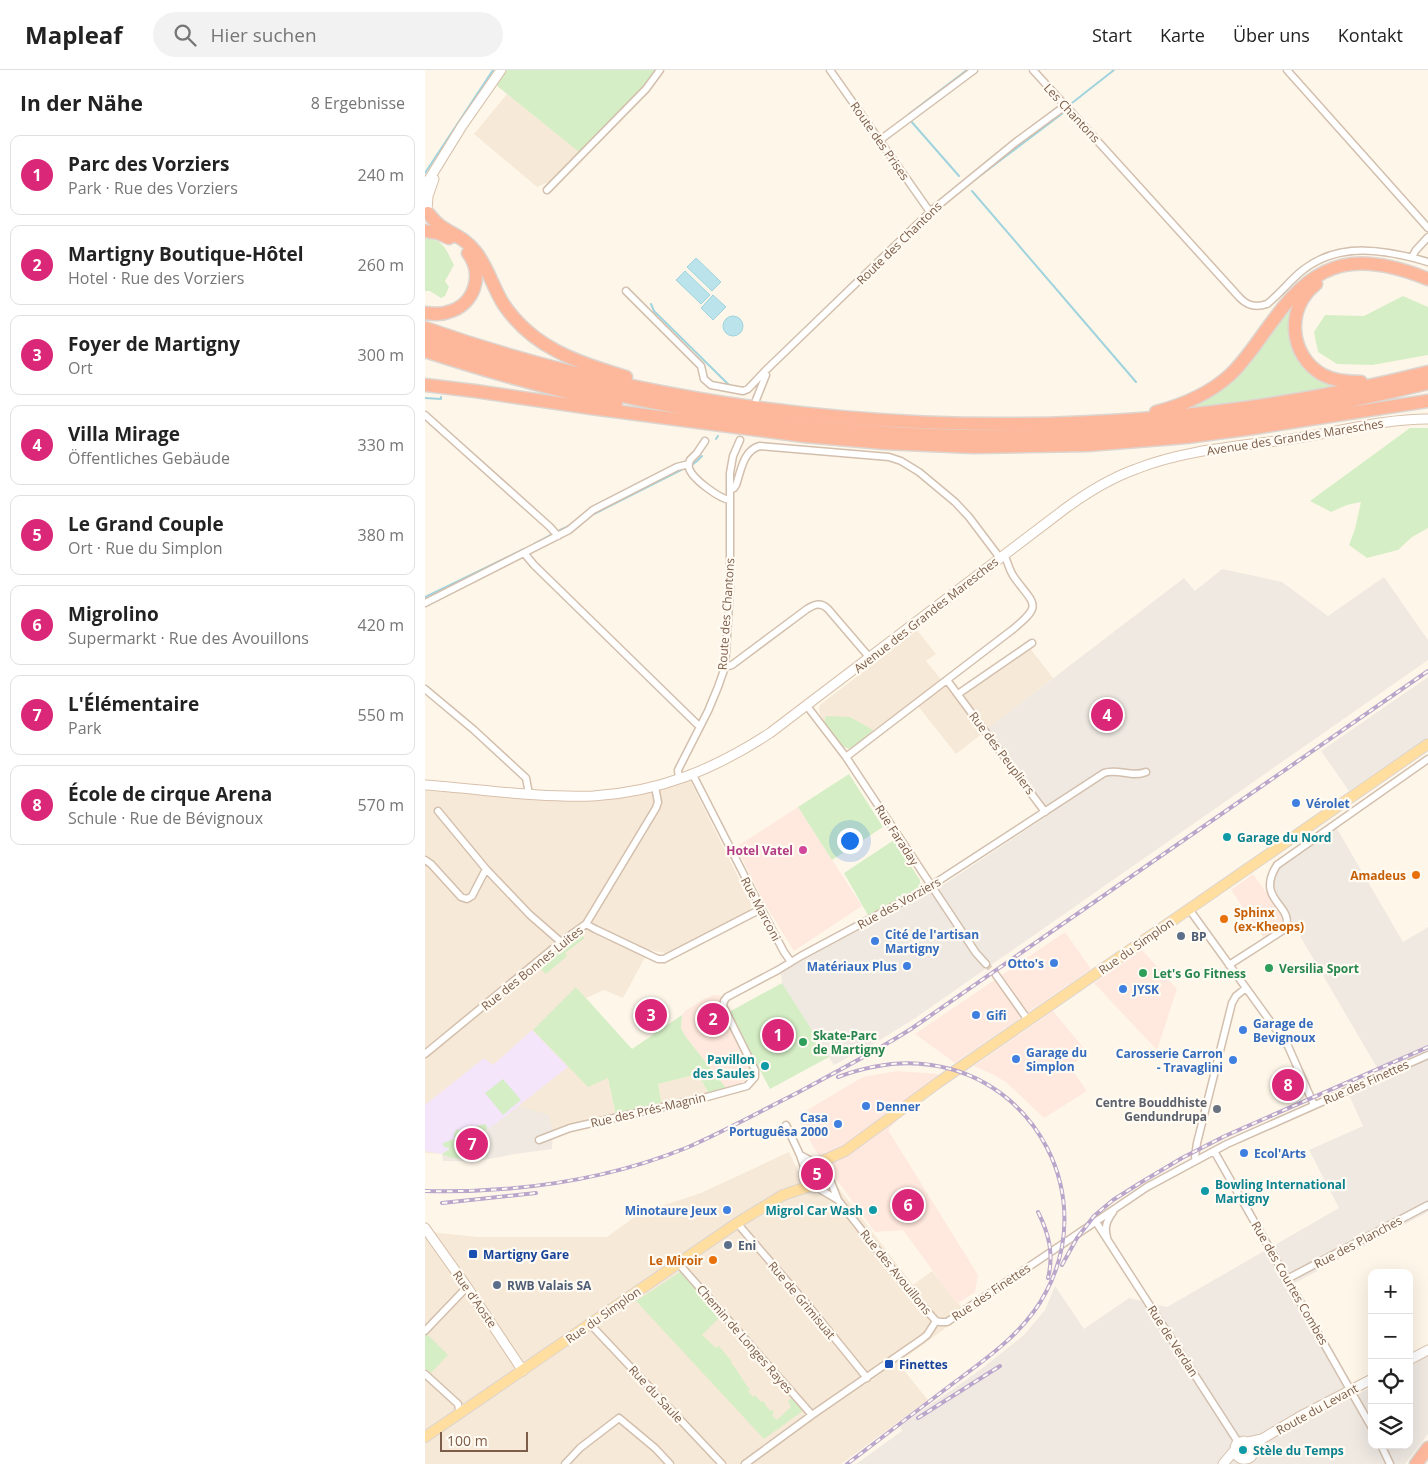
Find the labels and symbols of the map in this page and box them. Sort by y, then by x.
street label: Les Chantons [1040,80,1104,147]
street label: Route des Prises [847,98,914,184]
street label: Route des Chantons [853,198,946,288]
street label: Avenue des Grandes Maresches [1205,415,1385,459]
street label: Avenue des Grandes Maresches [850,553,1002,677]
street label: Route des Chantons [714,557,738,671]
pin: 4 [1091,696,1123,734]
street label: Rue des Peupliers [965,708,1039,798]
place label: Vérolet [1306,795,1350,812]
marker: Vérolet [1290,797,1302,809]
street label: Rue Faraday [871,801,923,869]
your location [837,828,863,854]
place label: Garage du Nord [1237,829,1331,846]
marker: Garage du Nord [1221,831,1233,843]
place label: Hotel Vatel [726,842,793,859]
marker: Hotel Vatel [797,844,809,856]
place label: Amadeus [1350,867,1406,884]
marker: Amadeus [1410,869,1422,881]
street label: Rue des Vorziers [854,873,944,933]
street label: Rue Marconi [737,874,785,944]
place label: Sphinx (ex-Kheops) [1234,904,1304,935]
marker: Sphinx (ex-Kheops) [1218,913,1230,925]
street label: Rue du Simplon [1095,914,1177,978]
street label: Rue des Bonnes Luites [478,922,587,1014]
place label: Cité de l'artisan Martigny [885,926,979,957]
place label: BP [1191,928,1207,945]
marker: BP [1175,930,1187,942]
marker: Cité de l'artisan Martigny [869,935,881,947]
place label: Otto's [1007,955,1044,972]
marker: Otto's [1048,957,1060,969]
place label: Matériaux Plus [807,958,897,975]
marker: Matériaux Plus [901,960,913,972]
place label: Versilia Sport [1279,960,1359,977]
marker: Versilia Sport [1263,962,1275,974]
place label: Let's Go Fitness [1153,965,1246,982]
marker: Let's Go Fitness [1137,967,1149,979]
place label: JYSK [1132,981,1159,998]
marker: JYSK [1117,983,1129,995]
pin: 3 [635,996,667,1034]
pin: 2 [697,1000,729,1038]
place label: Gifi [986,1007,1007,1024]
marker: Gifi [970,1009,982,1021]
place label: Garage de Bevignoux [1253,1015,1316,1046]
pin: 1 [762,1016,794,1054]
marker: Garage de Bevignoux [1237,1024,1249,1036]
place label: Skate-Parc de Martigny [813,1027,885,1058]
marker: Skate-Parc de Martigny [797,1036,809,1048]
place label: Garage du Simplon [1026,1044,1087,1075]
place label: Carosserie Carron - Travaglini [1116,1045,1223,1076]
place label: Pavillon des Saules [693,1051,755,1082]
marker: Garage du Simplon [1010,1053,1022,1065]
marker: Carosserie Carron - Travaglini [1227,1054,1239,1066]
street label: Rue des Finettes [1321,1055,1412,1108]
marker: Pavillon des Saules [759,1060,771,1072]
pin: 8 [1272,1066,1304,1104]
street label: Rue des Prés-Magnin [589,1088,707,1132]
place label: Centre Bouddhiste Gendundrupa [1095,1094,1207,1125]
place label: Denner [876,1098,921,1115]
marker: Denner [860,1100,872,1112]
marker: Centre Bouddhiste Gendundrupa [1211,1103,1223,1115]
place label: Casa Portuguêsa 2000 [729,1109,828,1140]
marker: Casa Portuguêsa 2000 [832,1118,844,1130]
pin: 7 [456,1125,488,1163]
place label: Ecol'Arts [1254,1145,1306,1162]
marker: Ecol'Arts [1238,1147,1250,1159]
pin: 5 [801,1155,833,1193]
place label: Bowling International Martigny [1215,1176,1346,1207]
marker: Bowling International Martigny [1199,1185,1211,1197]
pin: 6 [892,1186,924,1224]
place label: Minotaure Jeux [625,1202,717,1219]
place label: Migrol Car Wash [765,1202,863,1219]
marker: Minotaure Jeux [721,1204,733,1216]
marker: Migrol Car Wash [867,1204,879,1216]
street label: Rue des Planches [1311,1212,1405,1272]
street label: Rue des Courtes Combes [1248,1218,1333,1348]
street label: Rue des Avouillons [856,1226,936,1318]
place label: Eni [738,1237,756,1254]
marker: Eni [722,1239,734,1251]
place label: Martigny Gare [483,1246,569,1263]
marker: Martigny Gare [467,1248,479,1260]
place label: Le Miroir [649,1252,704,1269]
marker: Le Miroir [707,1254,719,1266]
street label: Rue de Grimisuat [764,1258,840,1342]
street label: Rue des Finettes [948,1259,1034,1325]
street label: Rue d'Aoste [449,1267,501,1331]
place label: RWB Valais SA [507,1277,592,1294]
marker: RWB Valais SA [491,1279,503,1291]
street label: Chemin de Longes Rayes [693,1281,797,1397]
street label: Rue du Simplon [562,1283,644,1347]
street label: Rue de Verdan [1144,1302,1202,1380]
place label: Finettes [899,1356,948,1373]
marker: Finettes [883,1358,895,1370]
street label: Rue du Saule [625,1362,687,1427]
street label: Route du Levant [1273,1379,1361,1439]
scale bar [440,1429,527,1452]
place label: Stèle du Temps [1253,1442,1344,1459]
marker: Stèle du Temps [1237,1444,1249,1456]

